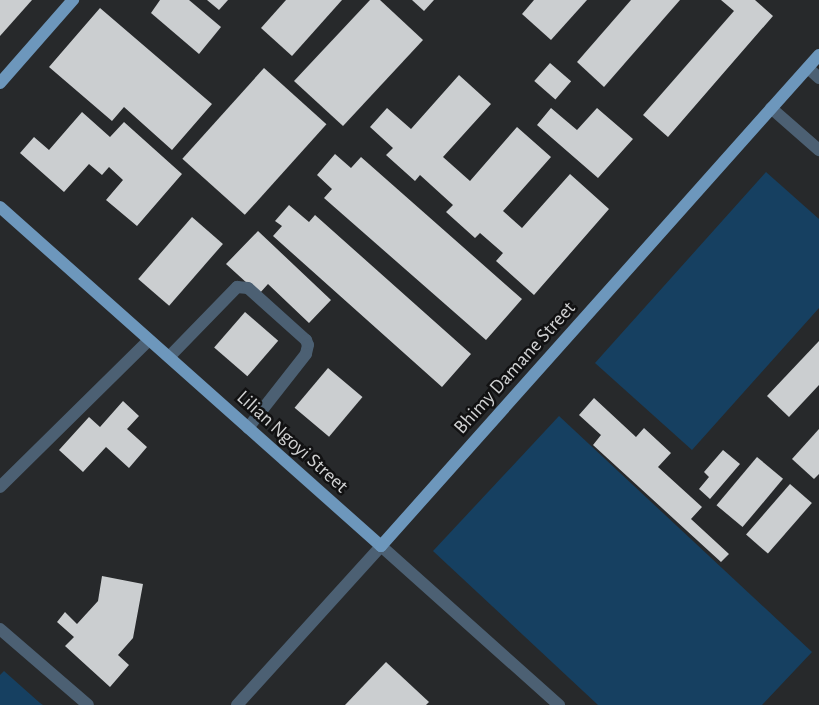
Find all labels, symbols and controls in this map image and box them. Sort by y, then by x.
street label: Bhimy Damane Street [449,297,581,439]
street label: Lilian Ngoyi Street [231,386,353,498]

